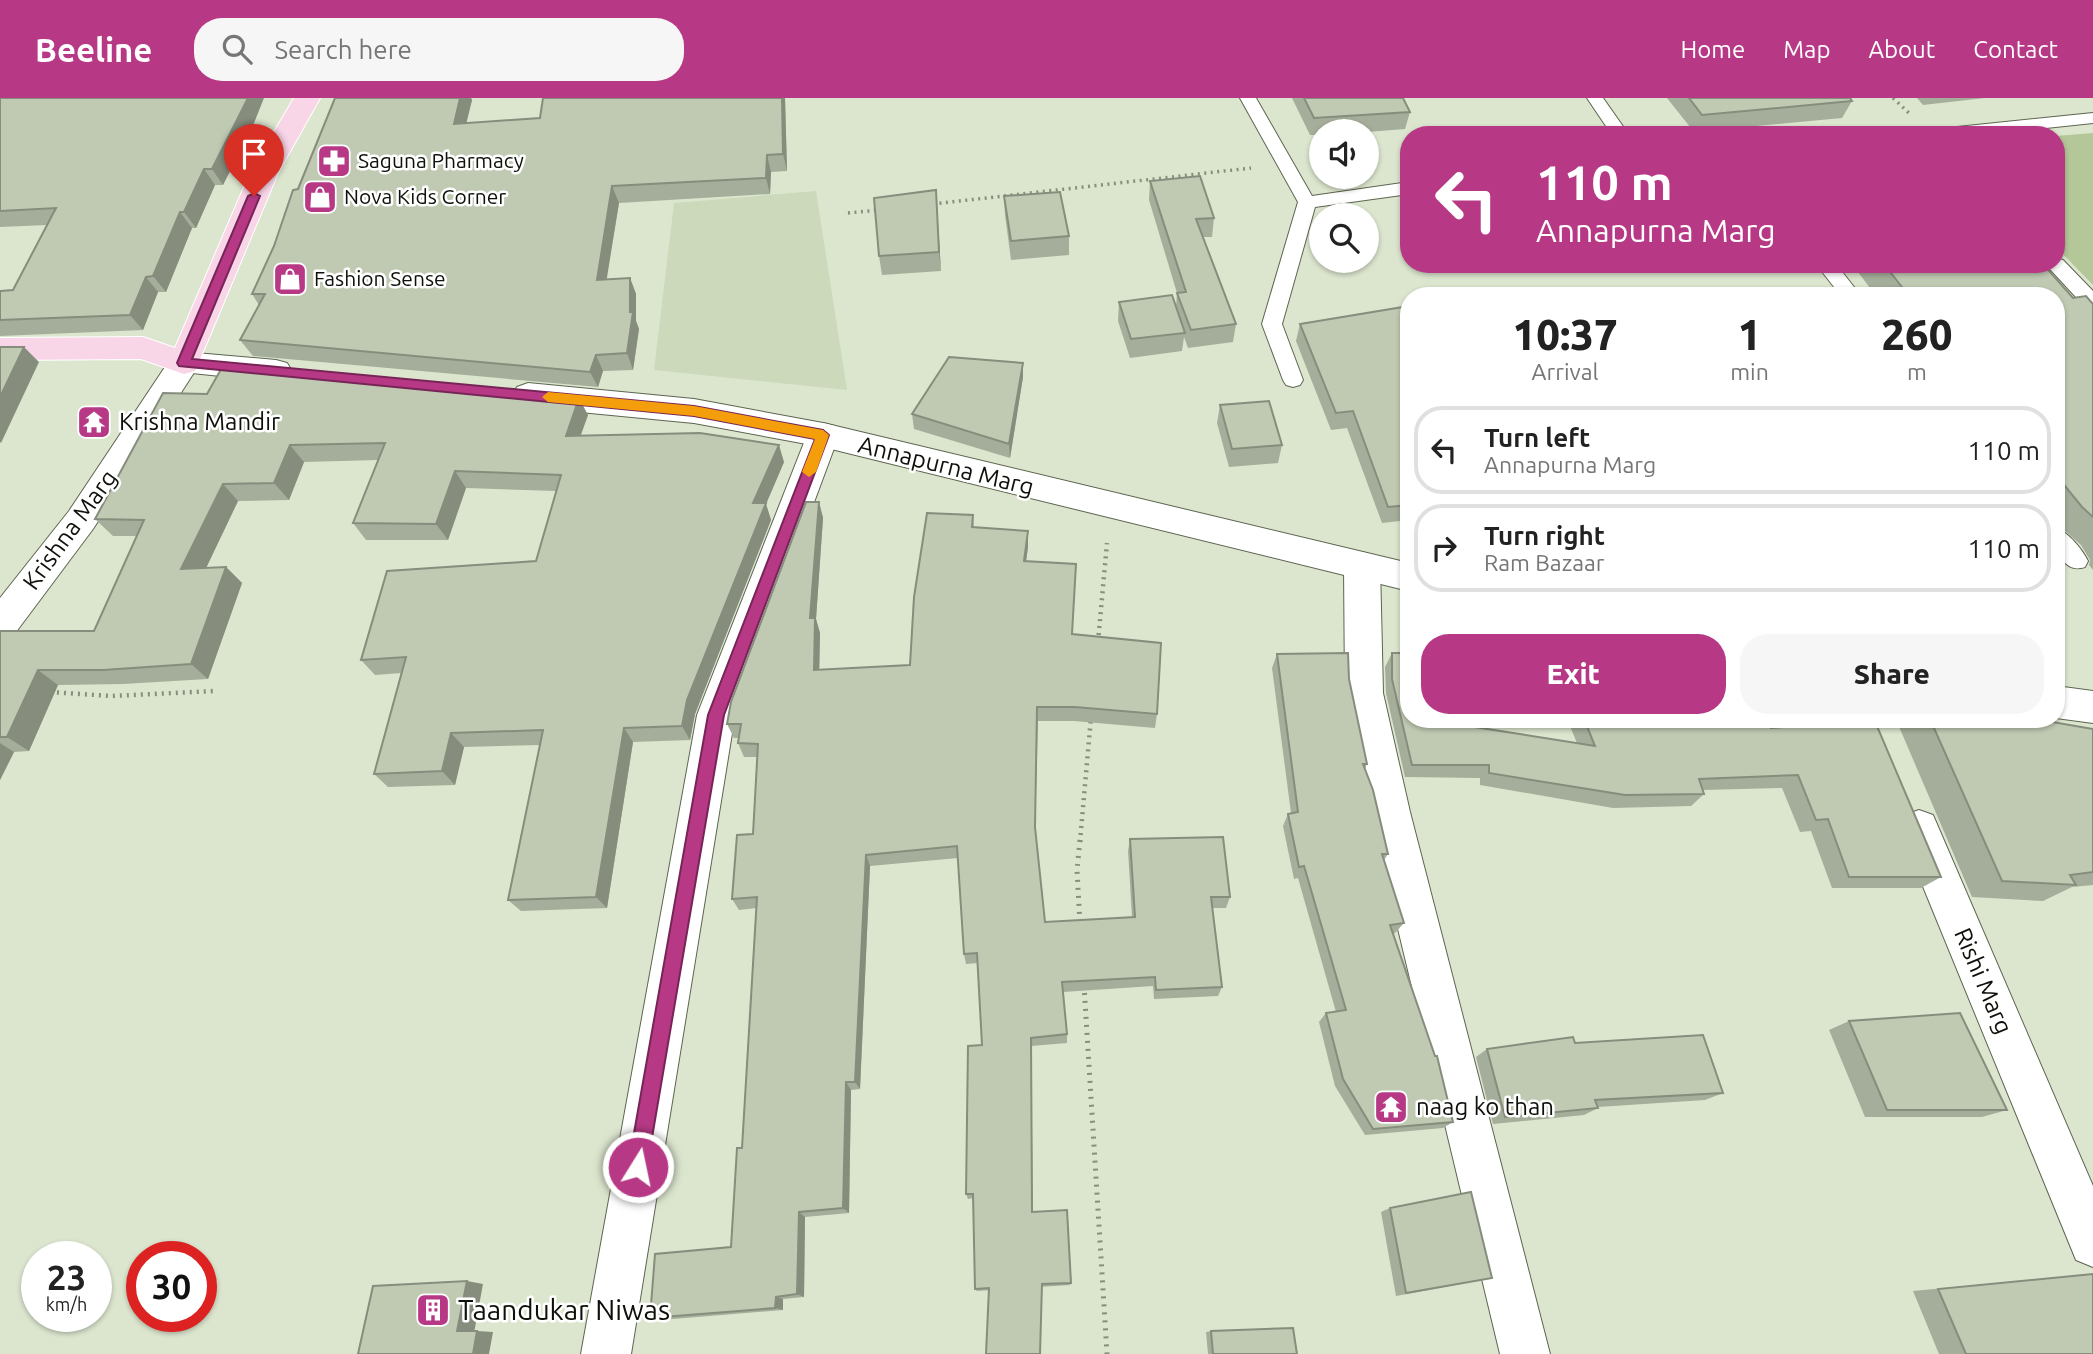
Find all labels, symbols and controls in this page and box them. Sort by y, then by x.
search box [194,18,684,81]
icon: search [218,30,256,68]
text: Beeline [35,31,152,68]
text: Search here [274,35,412,64]
text: Home [1680,36,1745,63]
text: Map [1783,36,1830,63]
text: About [1868,36,1935,63]
text: Contact [1973,36,2058,63]
map controls [1309,119,1379,273]
button: sound [1309,119,1379,189]
pin [224,124,284,196]
icon: arrive [235,135,273,173]
pharmacy icon: Saguna Pharmacy [315,142,353,180]
place label: Saguna Pharmacy [358,148,524,172]
icon: left [1421,154,1512,245]
text: 110 m [1536,154,1673,209]
shop icon: Nova Kids Corner [301,178,339,216]
place label: Nova Kids Corner [344,184,506,208]
button: search [1309,203,1379,273]
text: Annapurna Marg [1536,212,1776,248]
shop icon: Fashion Sense [271,260,309,298]
place label: Fashion Sense [314,266,446,290]
text: 10:37 [1513,311,1618,358]
text: 1 [1738,311,1761,358]
text: 260 [1881,311,1952,358]
text: Arrival [1532,359,1599,384]
text: min [1730,359,1769,384]
text: m [1907,359,1927,384]
temple icon: Krishna Mandir [75,403,113,441]
place label: Krishna Mandir [119,408,280,435]
text: Turn left [1484,423,1590,452]
street label: Annapurna Marg [856,431,1037,500]
icon: left [1425,431,1463,469]
text: 110 m [1968,436,2040,465]
text: Annapurna Marg [1484,452,1656,477]
street label: Krishna Marg [17,465,122,595]
text: Turn right [1484,521,1605,550]
icon: right [1425,529,1463,567]
text: 110 m [1968,534,2040,563]
text: Ram Bazaar [1484,550,1605,575]
button: Exit [1421,634,1726,714]
button: Share [1740,634,2044,714]
street label: Rishi Marg [1949,924,2018,1038]
temple icon: naag ko than [1372,1088,1410,1126]
place label: naag ko than [1416,1093,1554,1120]
position arrow [601,1130,675,1204]
speed limit sign: 30 [126,1241,217,1332]
text: 23 [47,1257,86,1297]
building icon: Taandukar Niwas [414,1291,452,1329]
text: km/h [46,1294,87,1314]
place label: Taandukar Niwas [458,1294,670,1325]

